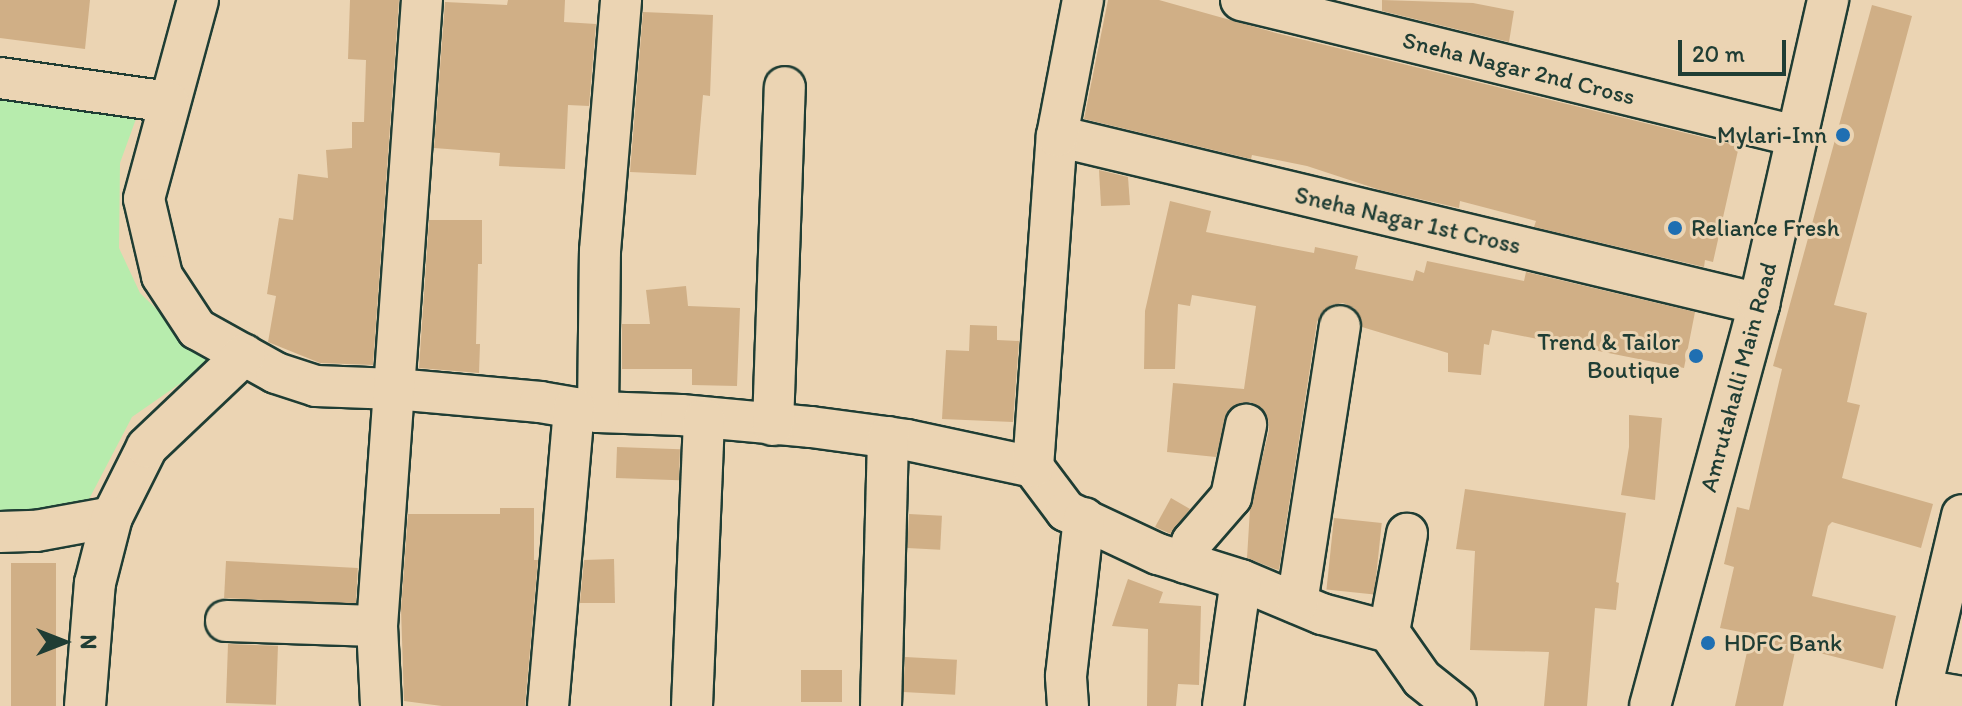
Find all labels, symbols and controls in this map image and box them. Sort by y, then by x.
scale bar [1682,24,1790,74]
street label: Sneha Nagar 2nd Cross [1400,25,1638,111]
text: 20 m [1692,39,1745,68]
place label: Mylari-Inn [1717,121,1827,149]
marker: Mylari-Inn [1834,126,1852,144]
street label: Sneha Nagar 1st Cross [1293,180,1523,260]
place label: Reliance Fresh [1691,214,1840,242]
marker: Reliance Fresh [1666,219,1684,237]
street label: Amrutahalli Main Road [1693,259,1783,495]
place label: Trend & Tailor Boutique [1537,328,1680,384]
marker: Trend & Tailor Boutique [1687,347,1705,365]
north arrow [24,602,104,682]
place label: HDFC Bank [1724,629,1843,657]
marker: HDFC Bank [1699,634,1717,652]
text: N [75,635,102,649]

